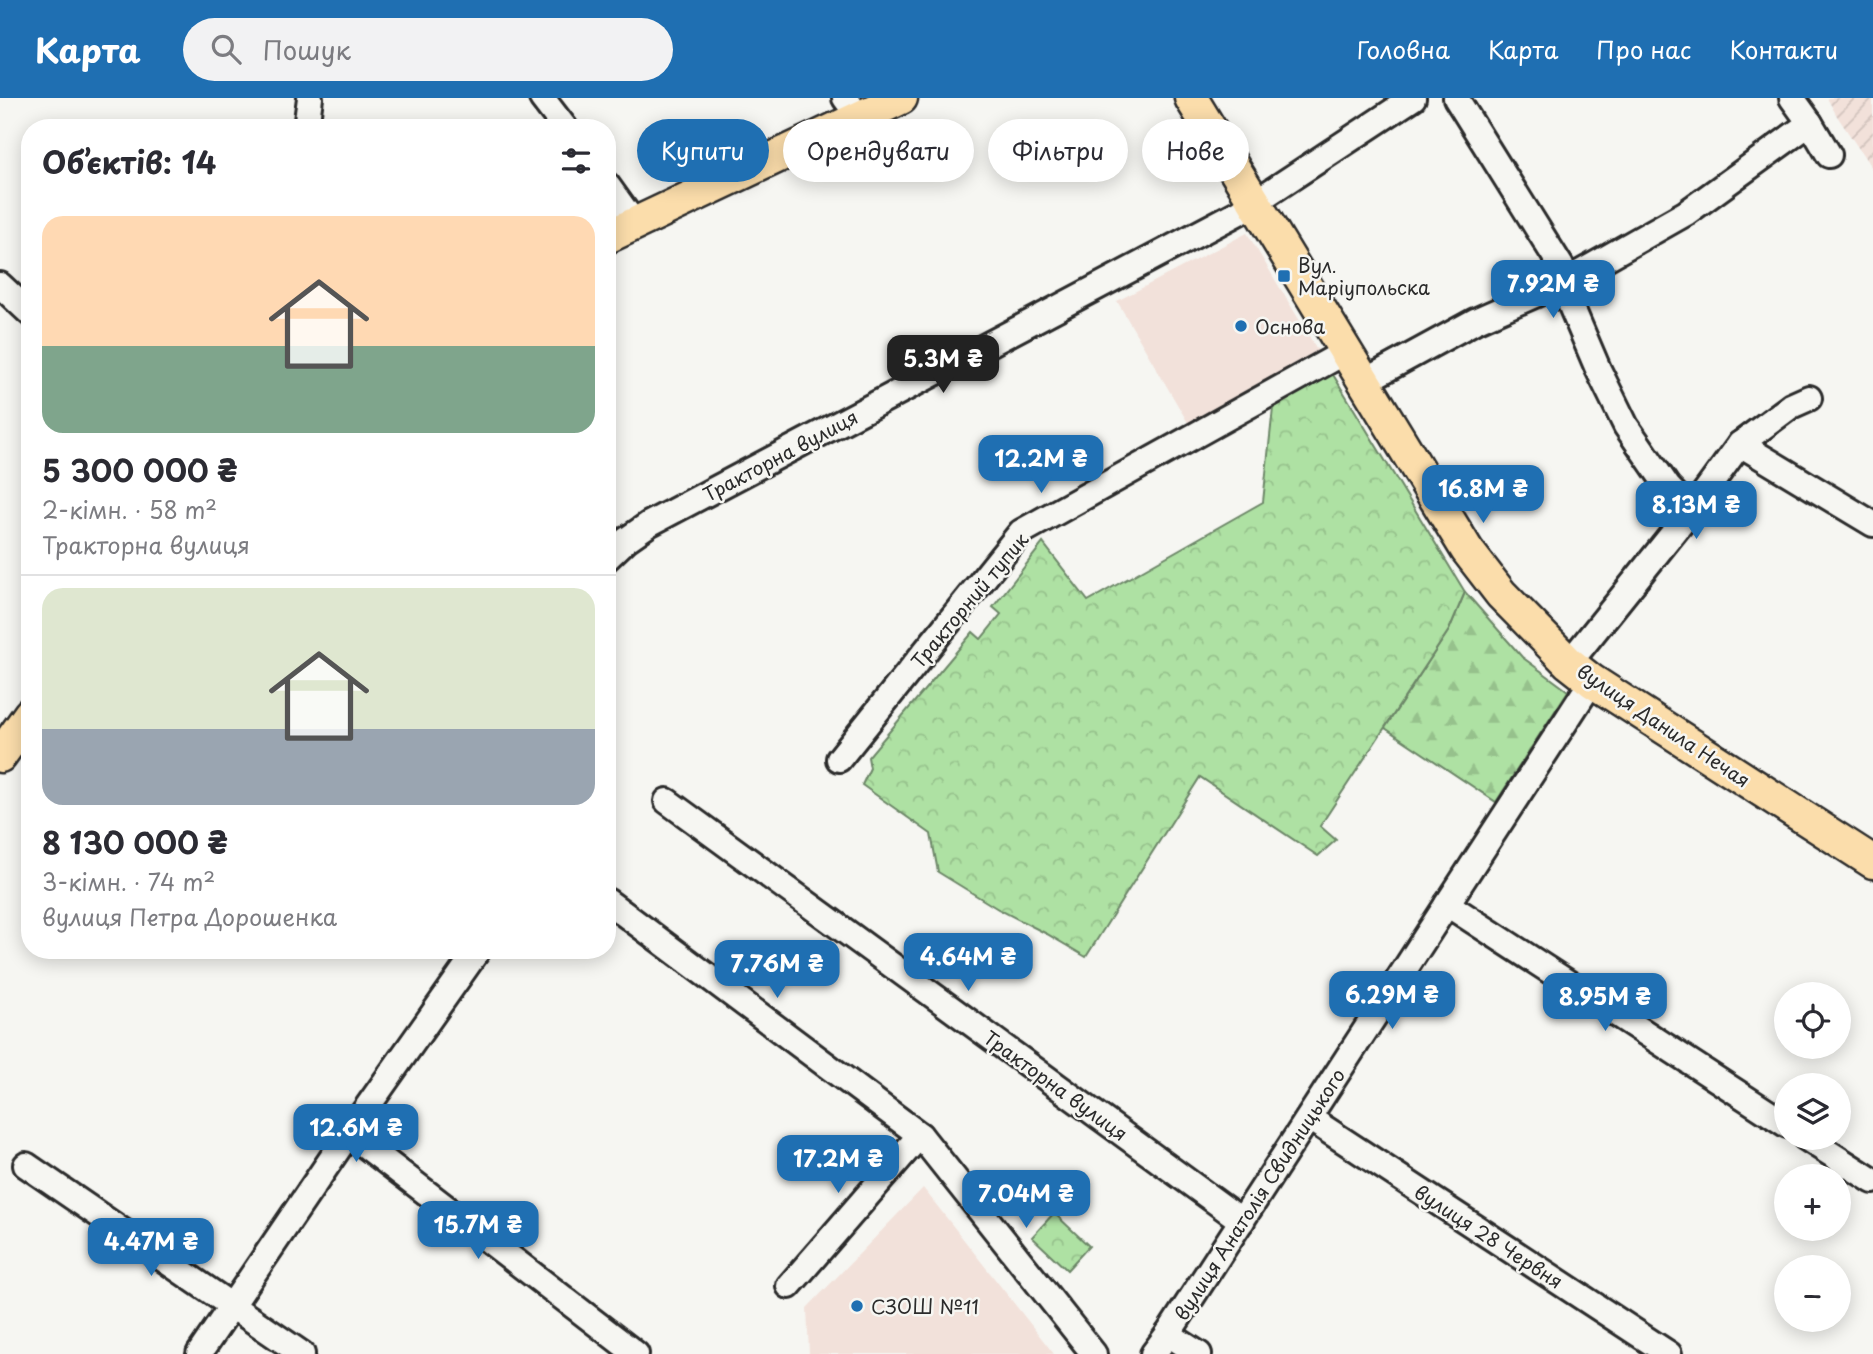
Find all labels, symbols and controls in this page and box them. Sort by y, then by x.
search box [183,18,673,81]
text: Карта [35,24,141,74]
icon: search [207,30,245,68]
text: Пошук [263,30,351,69]
text: Головна [1357,31,1450,67]
text: Карта [1488,31,1558,67]
text: Про нас [1596,31,1691,67]
text: Контакти [1729,31,1838,67]
chip: Купити [637,119,769,182]
chip: Орендувати [783,119,974,182]
chip: Фільтри [988,119,1128,182]
chip: Нове [1142,119,1249,182]
text: Об’єктів: 14 [42,139,216,184]
icon: filters [557,142,595,180]
place label: Вул. Маріупольска [1298,251,1430,301]
pin: 7.92M ₴ [1488,260,1618,320]
icon: home [256,261,382,387]
text: 7.92M ₴ [1507,265,1599,300]
marker: Вул. Маріупольска [1276,268,1292,284]
place label: Основа [1255,312,1325,340]
marker: Основа [1233,318,1249,334]
pin: 5.3M ₴ [886,336,1000,395]
text: 5.3M ₴ [903,340,983,375]
street label: Тракторна вулиця [698,402,862,508]
pin: 12.2M ₴ [976,436,1106,495]
text: 12.2M ₴ [994,440,1088,475]
text: 5 300 000 ₴ [42,447,238,492]
pin: 16.8M ₴ [1418,466,1548,525]
text: 16.8M ₴ [1438,470,1528,505]
pin: 8.13M ₴ [1631,482,1761,541]
text: 8.13M ₴ [1652,486,1740,521]
text: 2-кімн. · 58 m² [42,492,217,527]
street label: Тракторний тупик [904,526,1035,674]
text: Тракторна вулиця [42,527,250,562]
icon: home [256,633,382,759]
street label: вулиця Данила Нечая [1572,657,1756,793]
text: 8 130 000 ₴ [42,819,228,864]
text: 3-кімн. · 74 m² [42,864,215,899]
text: вулиця Петра Дорошенка [42,899,337,934]
pin: 4.64M ₴ [903,934,1033,993]
text: 4.64M ₴ [920,938,1016,973]
pin: 7.76M ₴ [712,940,842,1000]
text: 7.76M ₴ [731,945,823,980]
pin: 6.29M ₴ [1327,972,1457,1031]
pin: 8.95M ₴ [1540,974,1670,1033]
text: 6.29M ₴ [1345,976,1439,1011]
text: 8.95M ₴ [1559,978,1651,1013]
map controls [1774,982,1851,1332]
button: locate [1774,982,1851,1059]
street label: Тракторна вулиця [978,1023,1134,1147]
street label: вулиця Анатолія Свидницького [1167,1063,1351,1325]
button: layers [1774,1073,1851,1150]
pin: 12.6M ₴ [291,1104,421,1164]
text: 12.6M ₴ [309,1109,403,1144]
pin: 17.2M ₴ [773,1136,903,1195]
text: 17.2M ₴ [793,1140,883,1175]
button: + [1774,1164,1851,1241]
pin: 7.04M ₴ [961,1170,1091,1230]
text: 7.04M ₴ [978,1175,1074,1210]
street label: вулиця 28 Червня [1409,1177,1569,1295]
pin: 15.7M ₴ [413,1202,543,1261]
text: 15.7M ₴ [434,1206,522,1241]
pin: 4.47M ₴ [86,1218,216,1278]
text: 4.47M ₴ [104,1223,198,1258]
button: − [1774,1255,1851,1332]
place label: СЗОШ №11 [871,1292,979,1320]
marker: СЗОШ №11 [849,1298,865,1314]

